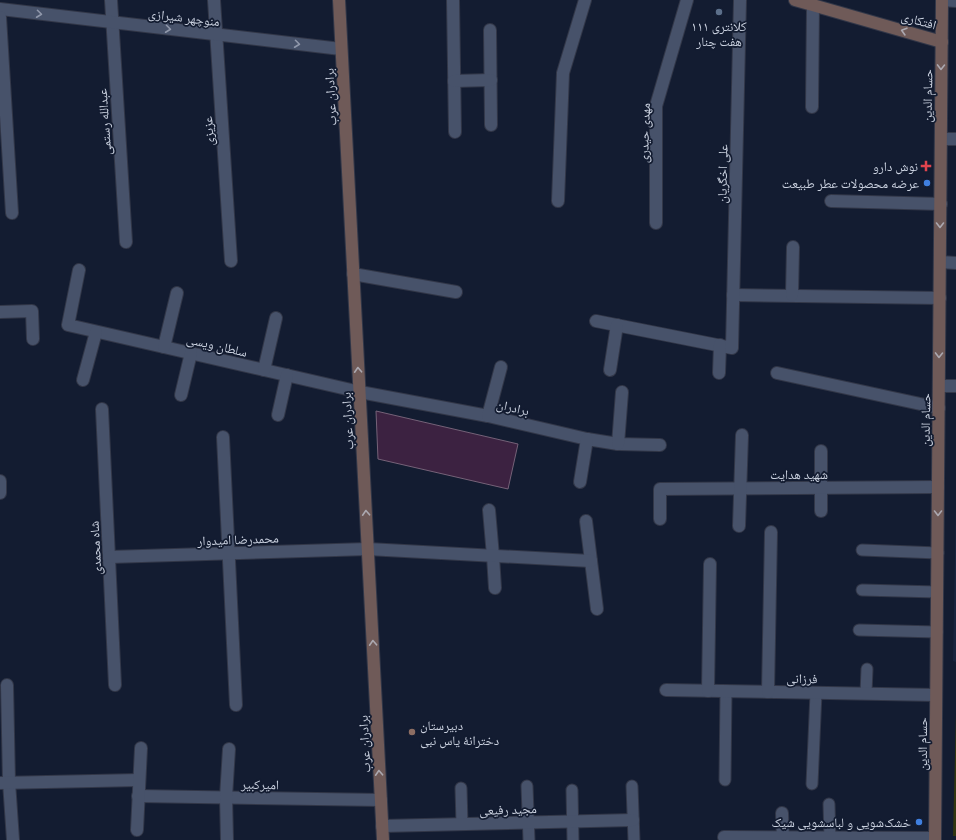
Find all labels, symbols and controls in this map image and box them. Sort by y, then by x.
street label: منوچهر شیرازی [147,5,221,30]
marker: کلانتری ۱۱۱ هفت چنار [714,7,724,17]
street label: افتکاری [899,7,938,34]
one-way arrow [36,9,42,18]
place label: کلانتری ۱۱۱ هفت چنار [691,18,747,50]
one-way arrow [165,24,171,33]
one-way arrow [901,27,908,36]
one-way arrow [294,39,300,48]
one-way arrow [937,64,946,70]
street label: برادران عرب [320,68,341,126]
street label: حسام الدین [919,69,936,123]
street label: عبدالله رستمی [94,88,115,156]
street label: مهدی حیدری [635,103,654,163]
street label: عزیزی [199,115,218,146]
street label: علی اخگریان [713,144,732,204]
place label: نوش دارو [873,158,918,175]
marker: نوش دارو [921,161,931,171]
place label: عرضه محصولات عطر طبیعت [782,175,919,192]
marker: عرضه محصولات عطر طبیعت [922,178,932,188]
one-way arrow [936,222,944,228]
street label: سلطان ویسی [185,330,249,361]
one-way arrow [935,352,943,358]
one-way arrow [354,367,363,373]
street label: برادران عرب [337,392,358,450]
street label: حسام الدین [917,393,934,447]
street label: برادران [495,395,531,419]
street label: شهید هدایت [770,466,828,482]
one-way arrow [361,510,370,516]
one-way arrow [934,510,942,516]
street label: شاه محمدی [86,520,105,575]
street label: محمدرضا امیدوار [196,530,279,549]
one-way arrow [368,640,377,646]
street label: فرزانی [786,670,818,687]
street label: برادران عرب [354,715,375,773]
place label: دبیرستان دخترانهٔ یاس نبی [420,717,499,749]
street label: حسام الدین [914,717,931,771]
marker: دبیرستان دخترانهٔ یاس نبی [407,727,417,737]
one-way arrow [375,770,383,776]
street label: امیرکبیر [240,776,279,793]
street label: مجید رفیعی [479,800,537,819]
place label: خشک‌شویی و لباسشویی شیک [771,814,911,831]
marker: خشک‌شویی و لباسشویی شیک [914,817,924,827]

